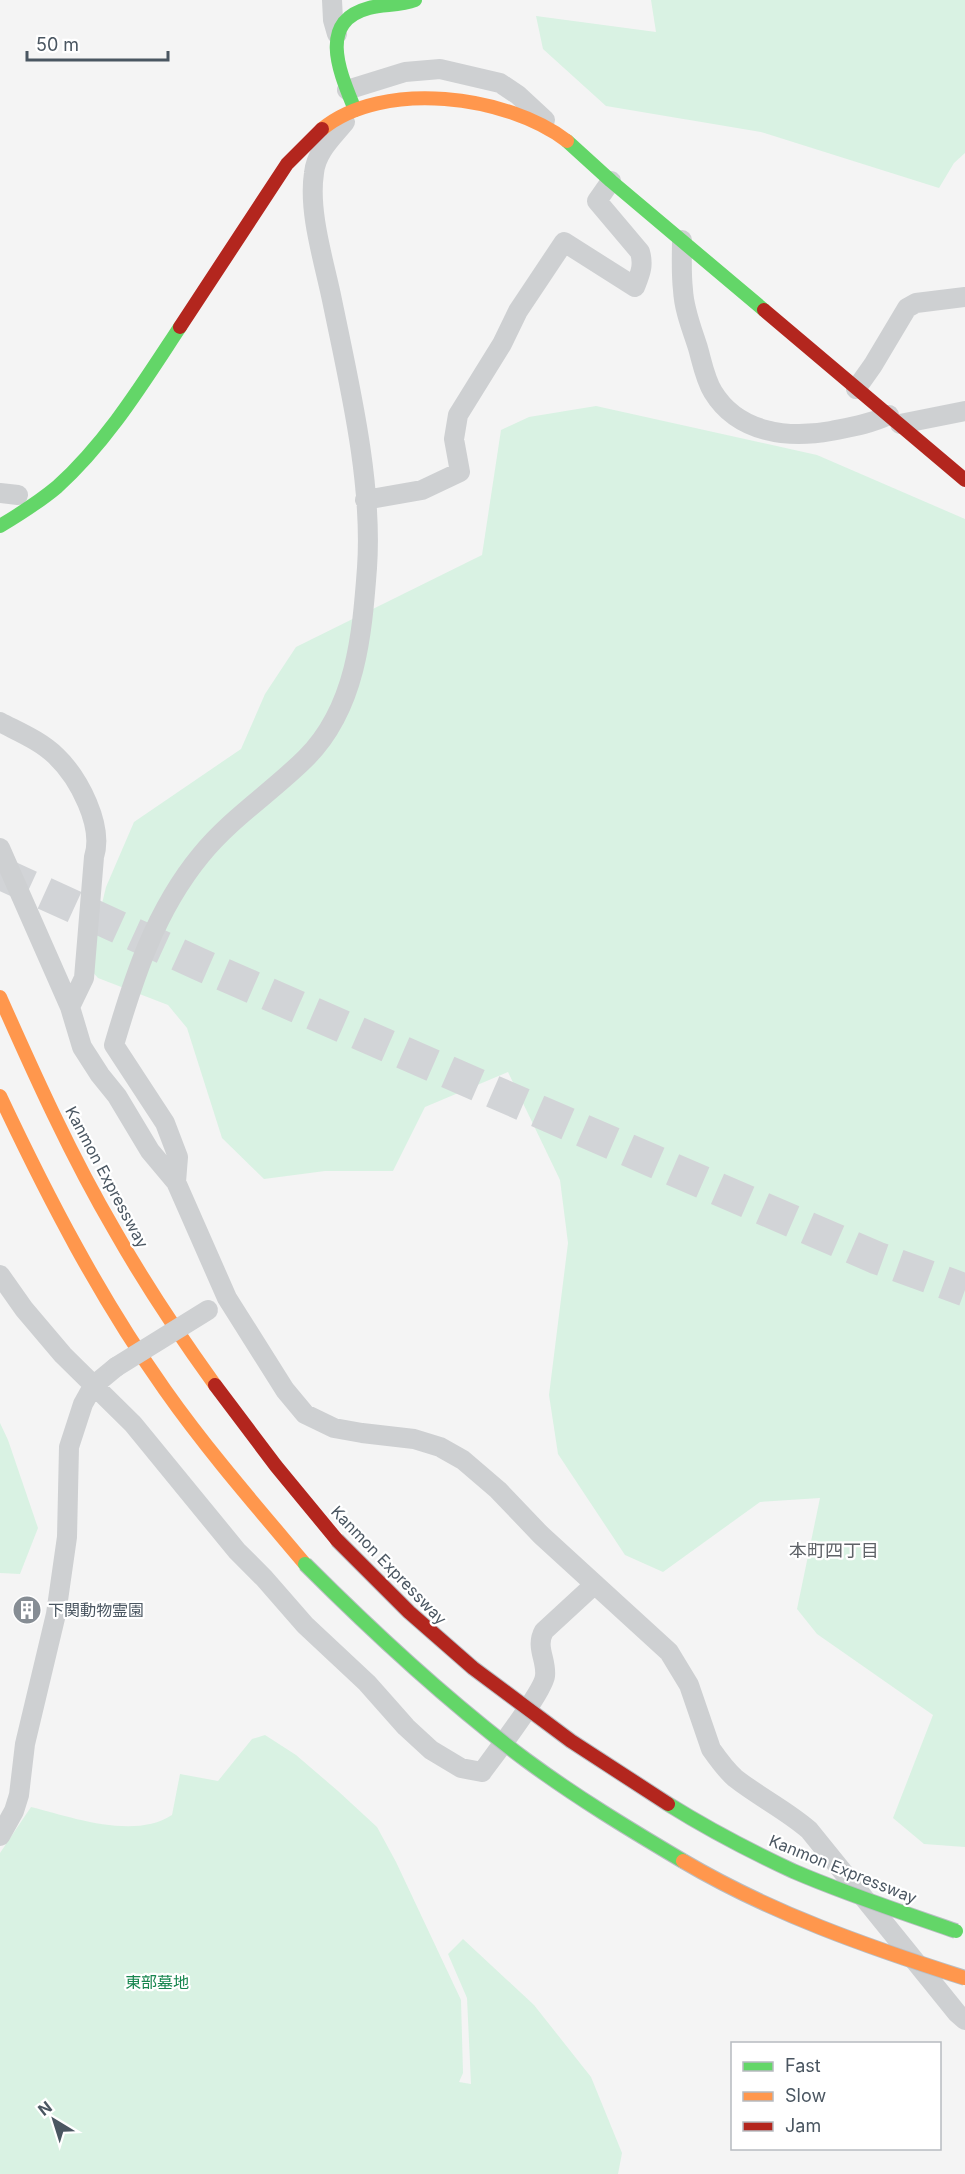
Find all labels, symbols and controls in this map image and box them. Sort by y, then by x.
scale bar [27,24,168,62]
text: 50 m [36,34,79,55]
street label: Kanmon Expressway [61,1103,153,1251]
street label: Kanmon Expressway [327,1501,451,1629]
district label: 本町四丁目 [789,1540,879,1561]
building icon: 下関動物霊園 [11,1594,43,1626]
place label: 下関動物霊園 [48,1600,144,1620]
street label: Kanmon Expressway [766,1830,920,1908]
park label: 東部墓地 [125,1972,189,1992]
legend [731,2042,941,2150]
text: Fast [785,2055,821,2076]
text: Slow [785,2085,826,2106]
north arrow [24,2090,84,2150]
text: N [34,2097,56,2120]
text: Jam [785,2115,821,2136]

